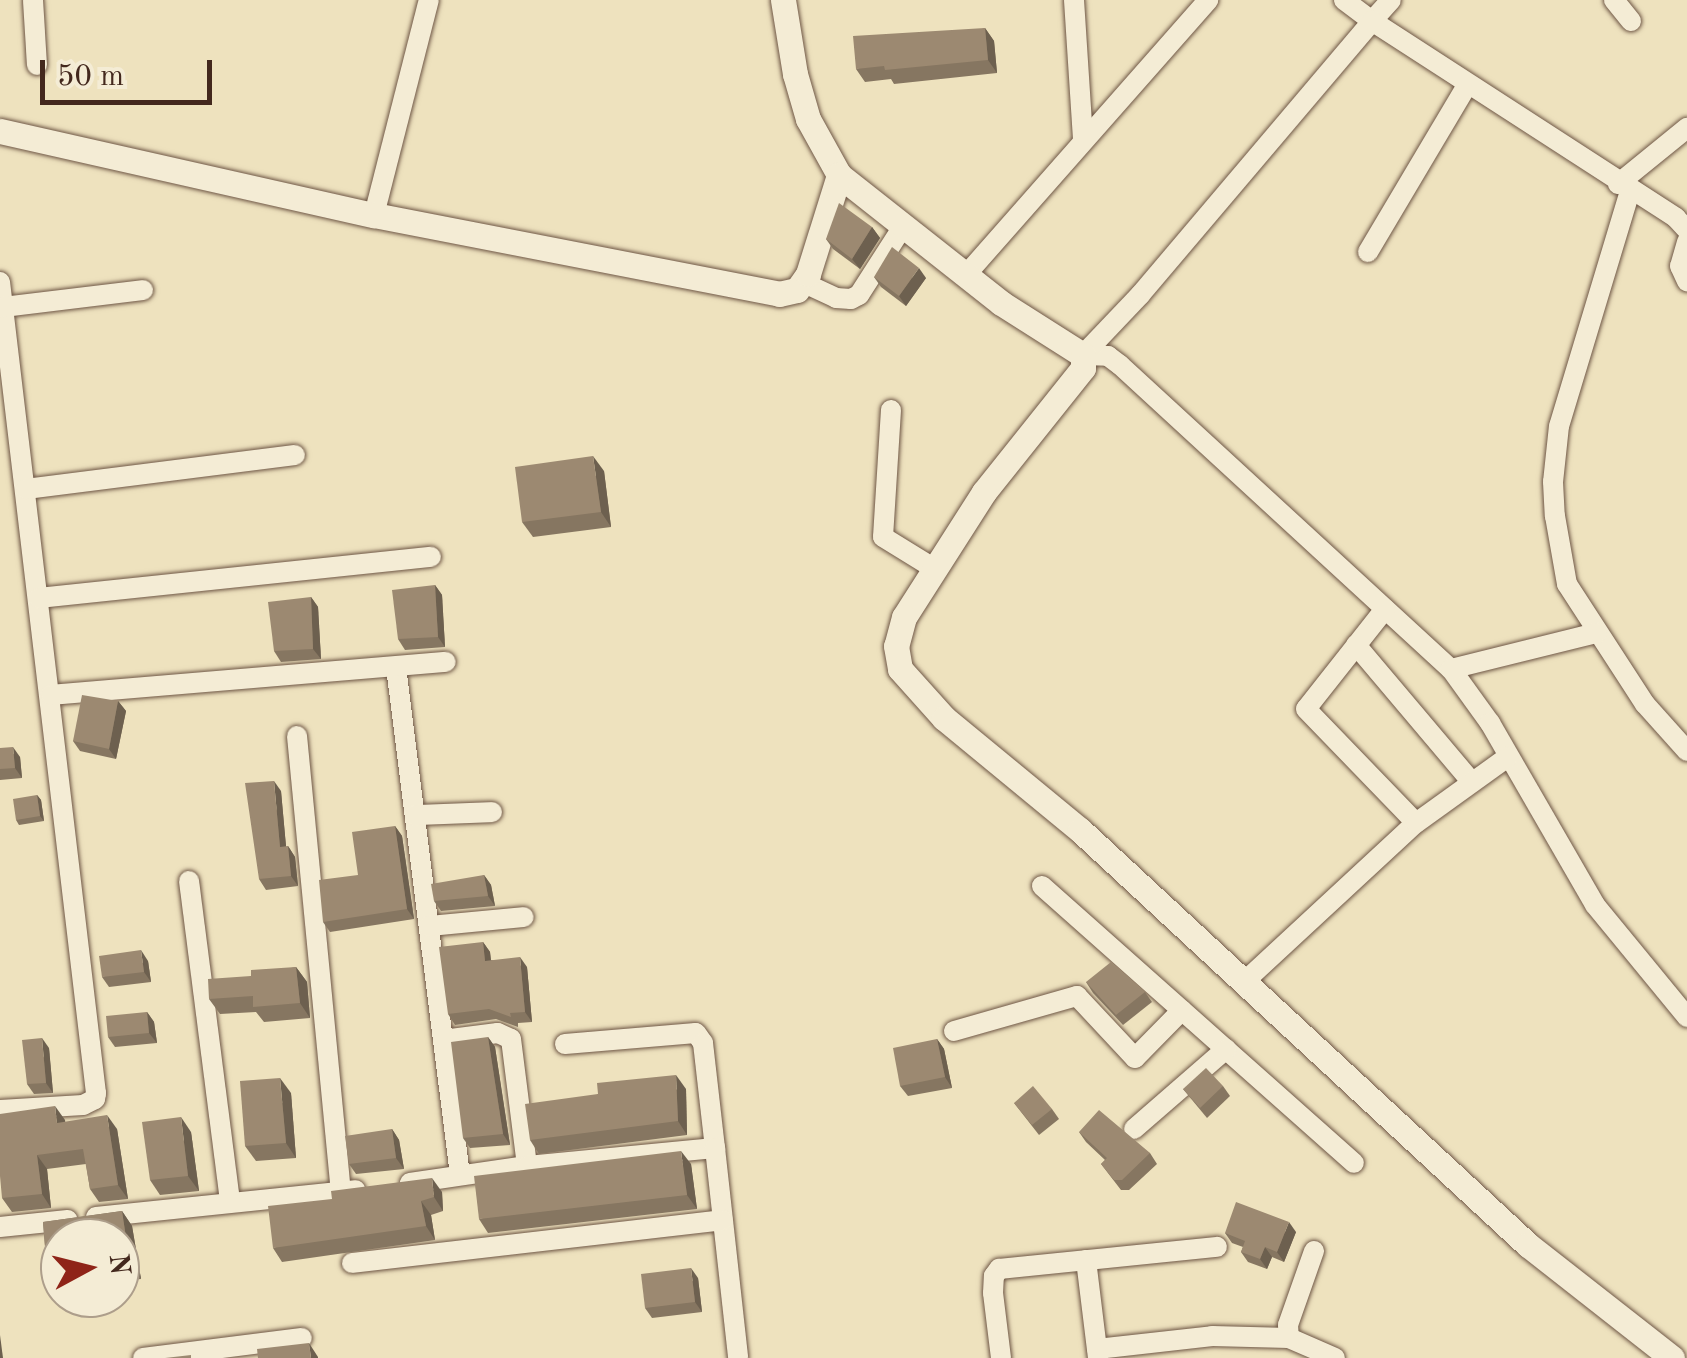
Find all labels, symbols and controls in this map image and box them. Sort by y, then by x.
scale bar [45,40,218,102]
text: 50 m [57,62,124,92]
north arrow [40,1218,140,1318]
text: N [103,1252,133,1277]

